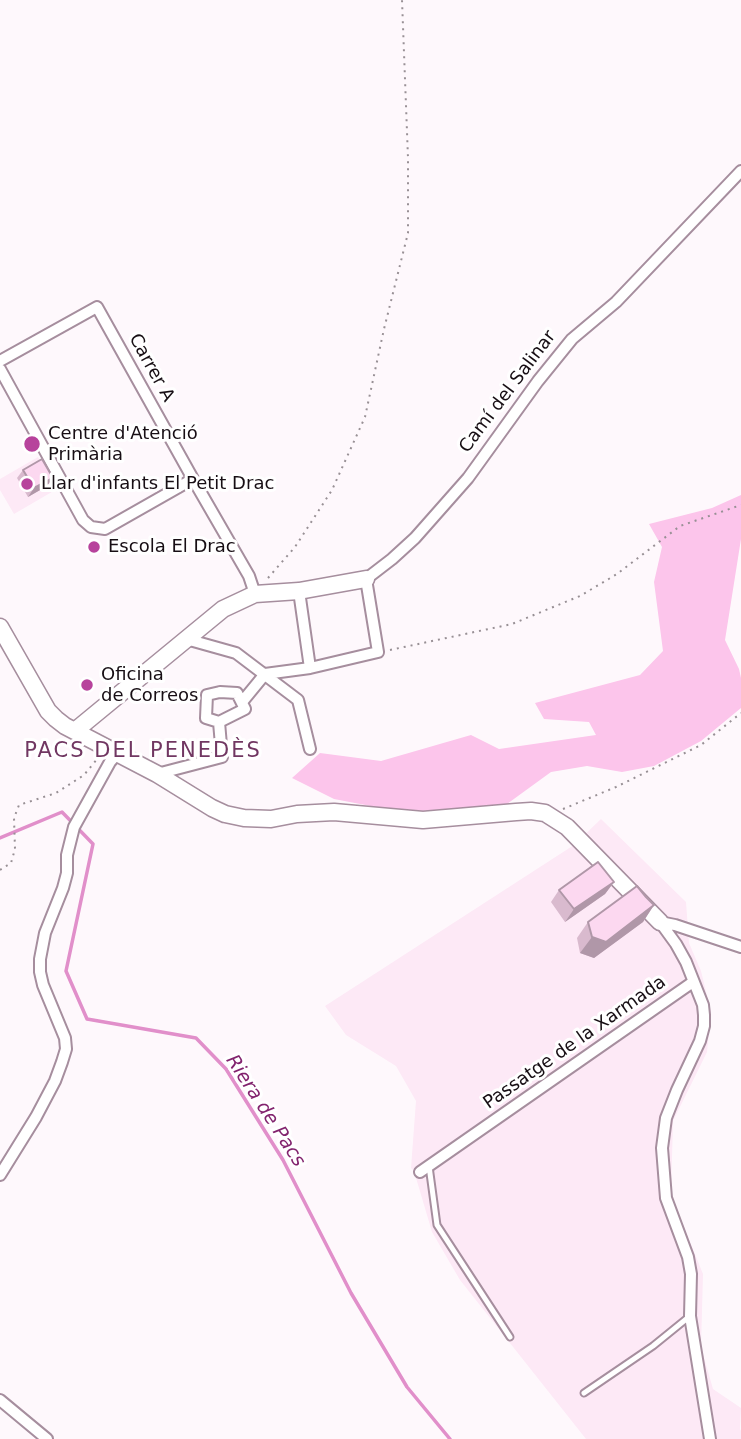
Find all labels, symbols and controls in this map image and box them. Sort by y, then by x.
street label: Camí del Salinar [455,327,561,457]
street label: Carrer A [124,330,178,406]
place label: Centre d'Atenció Primària [48,423,198,466]
marker: Centre d'Atenció Primària [22,434,42,454]
place label: Llar d'infants El Petit Drac [41,473,274,495]
marker: Llar d'infants El Petit Drac [19,476,35,492]
place label: Escola El Drac [108,536,236,558]
marker: Escola El Drac [86,539,102,555]
place label: Oficina de Correos [101,664,198,706]
marker: Oficina de Correos [79,677,95,693]
district label: PACS DEL PENEDÈS [26,739,260,765]
street label: Passatge de la Xarmada [480,972,670,1114]
water label: Riera de Pacs [220,1051,310,1171]

